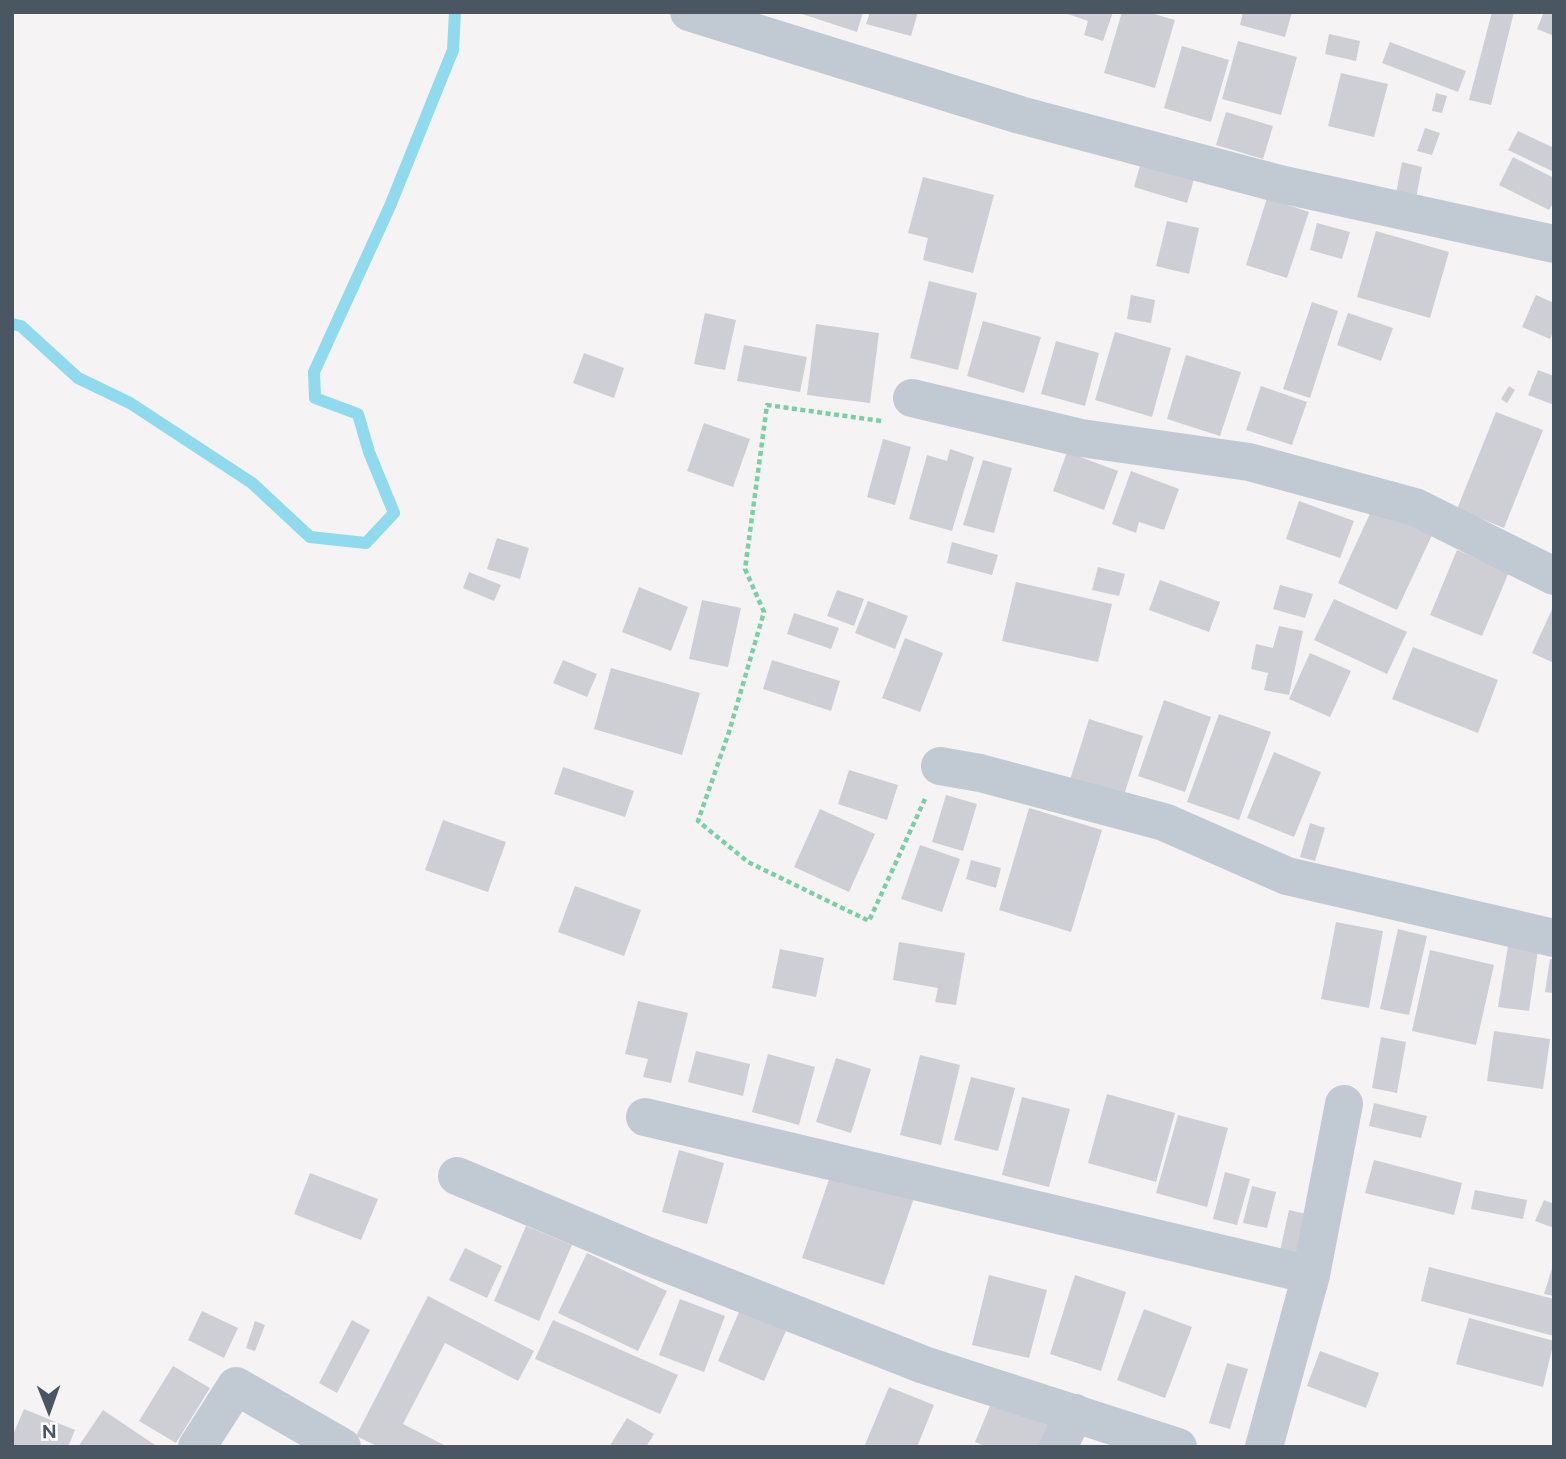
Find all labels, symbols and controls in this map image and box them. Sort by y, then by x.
north arrow [14,1375,84,1445]
text: N [42,1420,57,1443]

